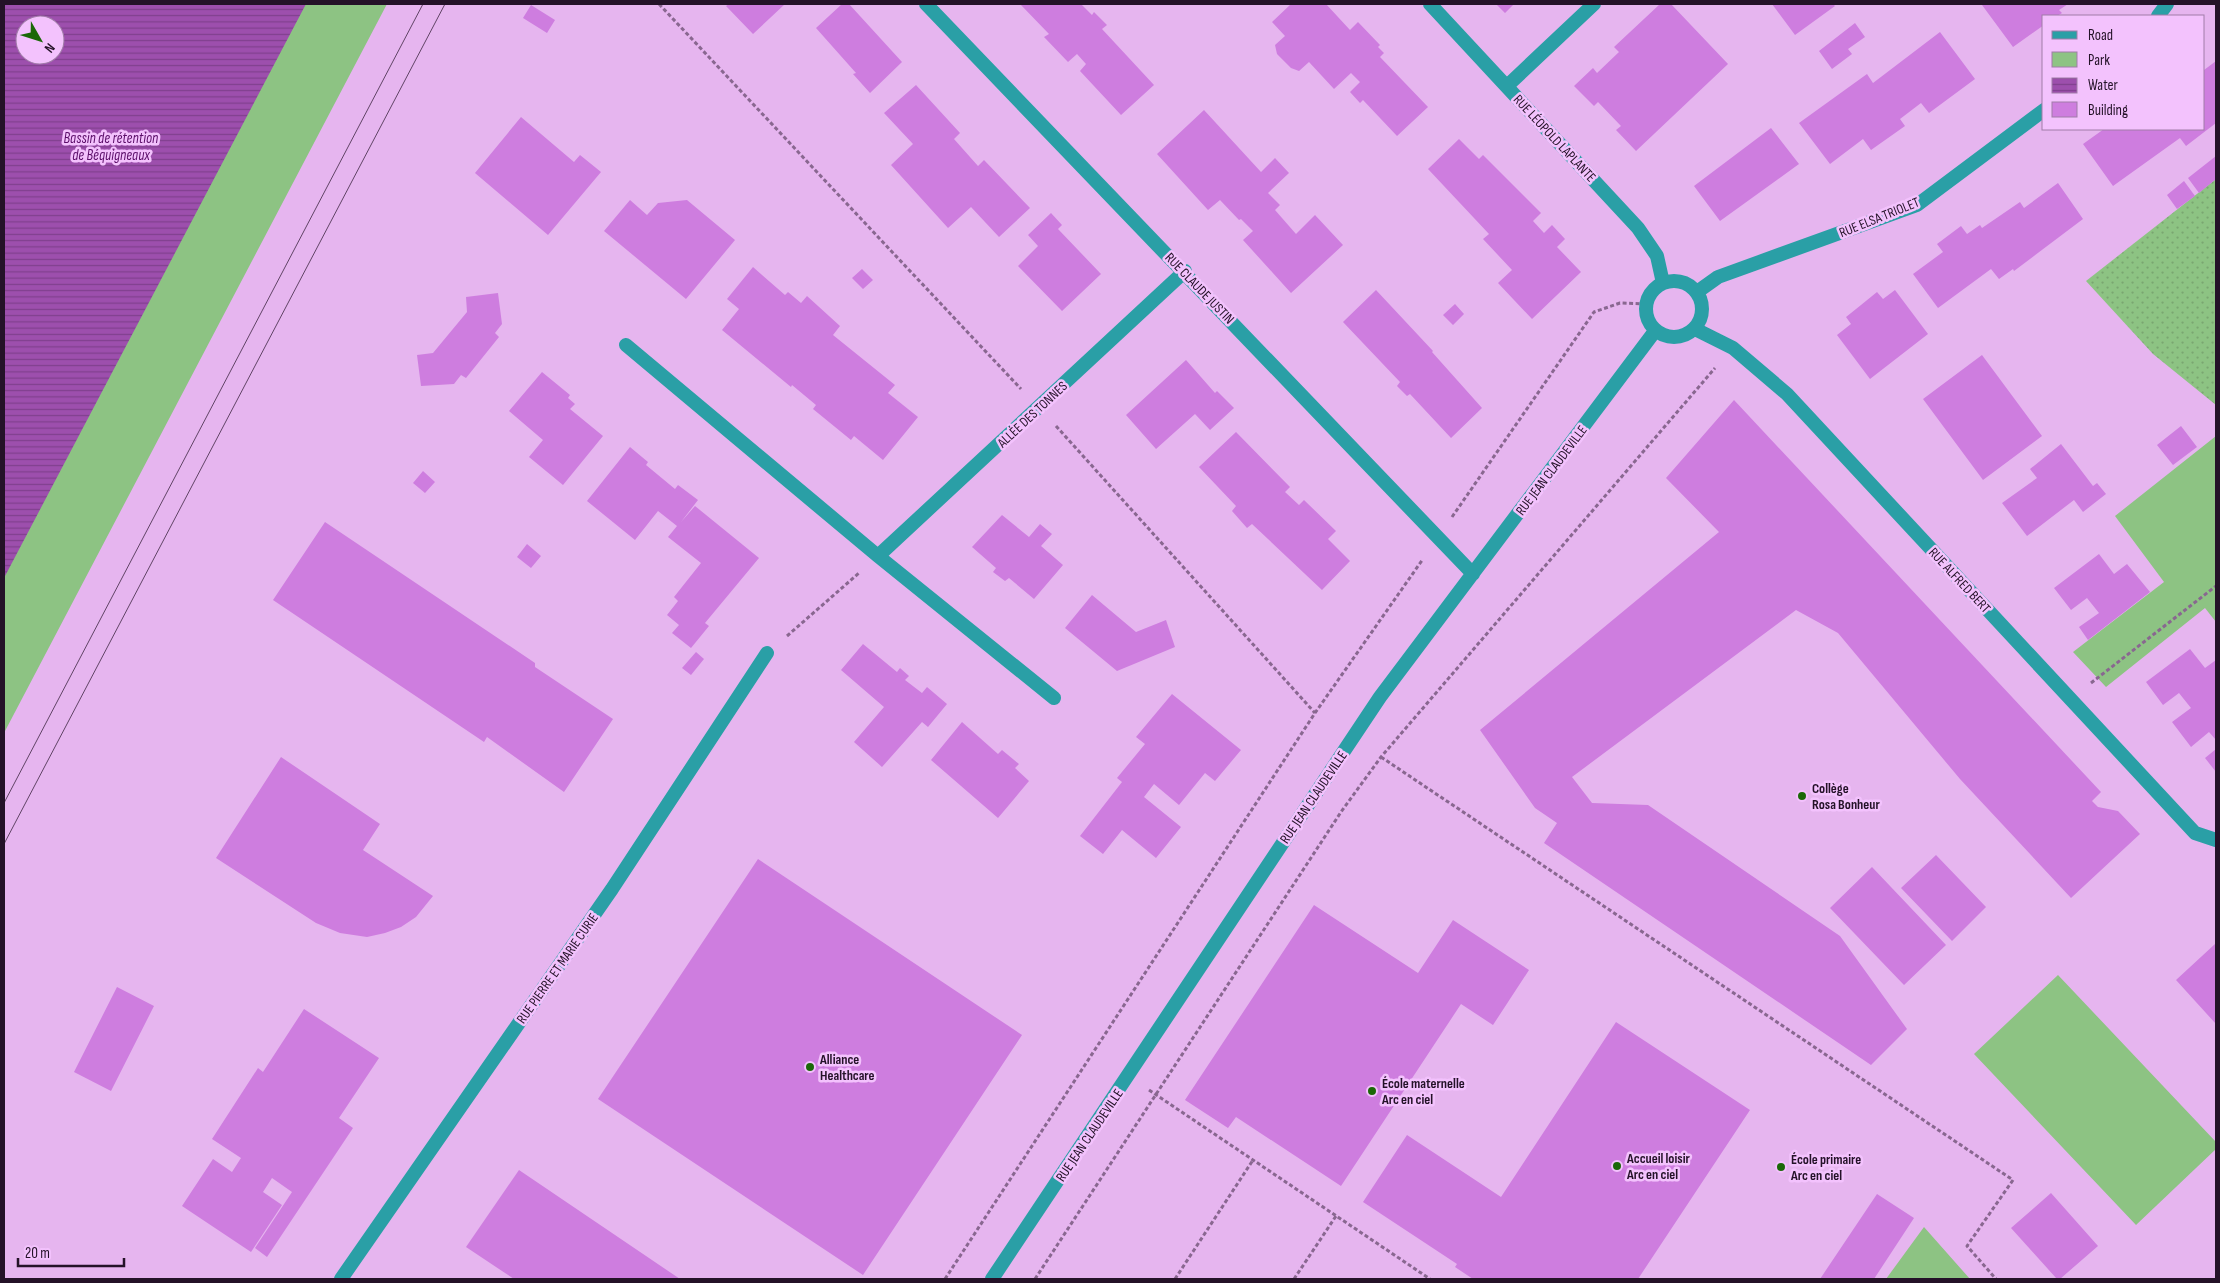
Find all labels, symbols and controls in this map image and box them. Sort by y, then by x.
north arrow [15,15,65,65]
legend [2042,15,2205,130]
text: Road [2088,26,2113,45]
text: N [41,40,59,56]
text: Park [2088,51,2110,70]
text: Water [2088,76,2119,95]
street label: RUE LÉOPOLD LAPLANTE [1510,91,1600,186]
text: Building [2088,101,2128,120]
water label: Bassin de rétention de Béquigneaux [64,129,158,165]
street label: RUE ELSA TRIOLET [1837,194,1922,241]
street label: RUE CLAUDE JUSTIN [1161,249,1238,328]
street label: ALLÉE DES TONNES [993,378,1071,452]
street label: RUE JEAN CLAUDEVILLE [1512,422,1591,519]
street label: RUE ALFRED BERT [1925,544,1994,617]
street label: RUE JEAN CLAUDEVILLE [1276,748,1351,847]
place label: Collège Rosa Bonheur [1812,780,1880,813]
marker: Collège Rosa Bonheur [1796,790,1808,802]
street label: RUE PIERRE ET MARIE CURIE [513,910,602,1027]
place label: Alliance Healthcare [819,1051,875,1084]
marker: Alliance Healthcare [804,1061,816,1073]
place label: École maternelle Arc en ciel [1381,1075,1465,1108]
marker: École maternelle Arc en ciel [1366,1085,1378,1097]
street label: RUE JEAN CLAUDEVILLE [1052,1086,1127,1185]
place label: Accueil loisir Arc en ciel [1626,1150,1691,1183]
place label: École primaire Arc en ciel [1790,1151,1861,1184]
marker: Accueil loisir Arc en ciel [1611,1160,1623,1172]
marker: École primaire Arc en ciel [1775,1161,1787,1173]
scale bar [18,1236,124,1268]
text: 20 m [25,1244,50,1263]

